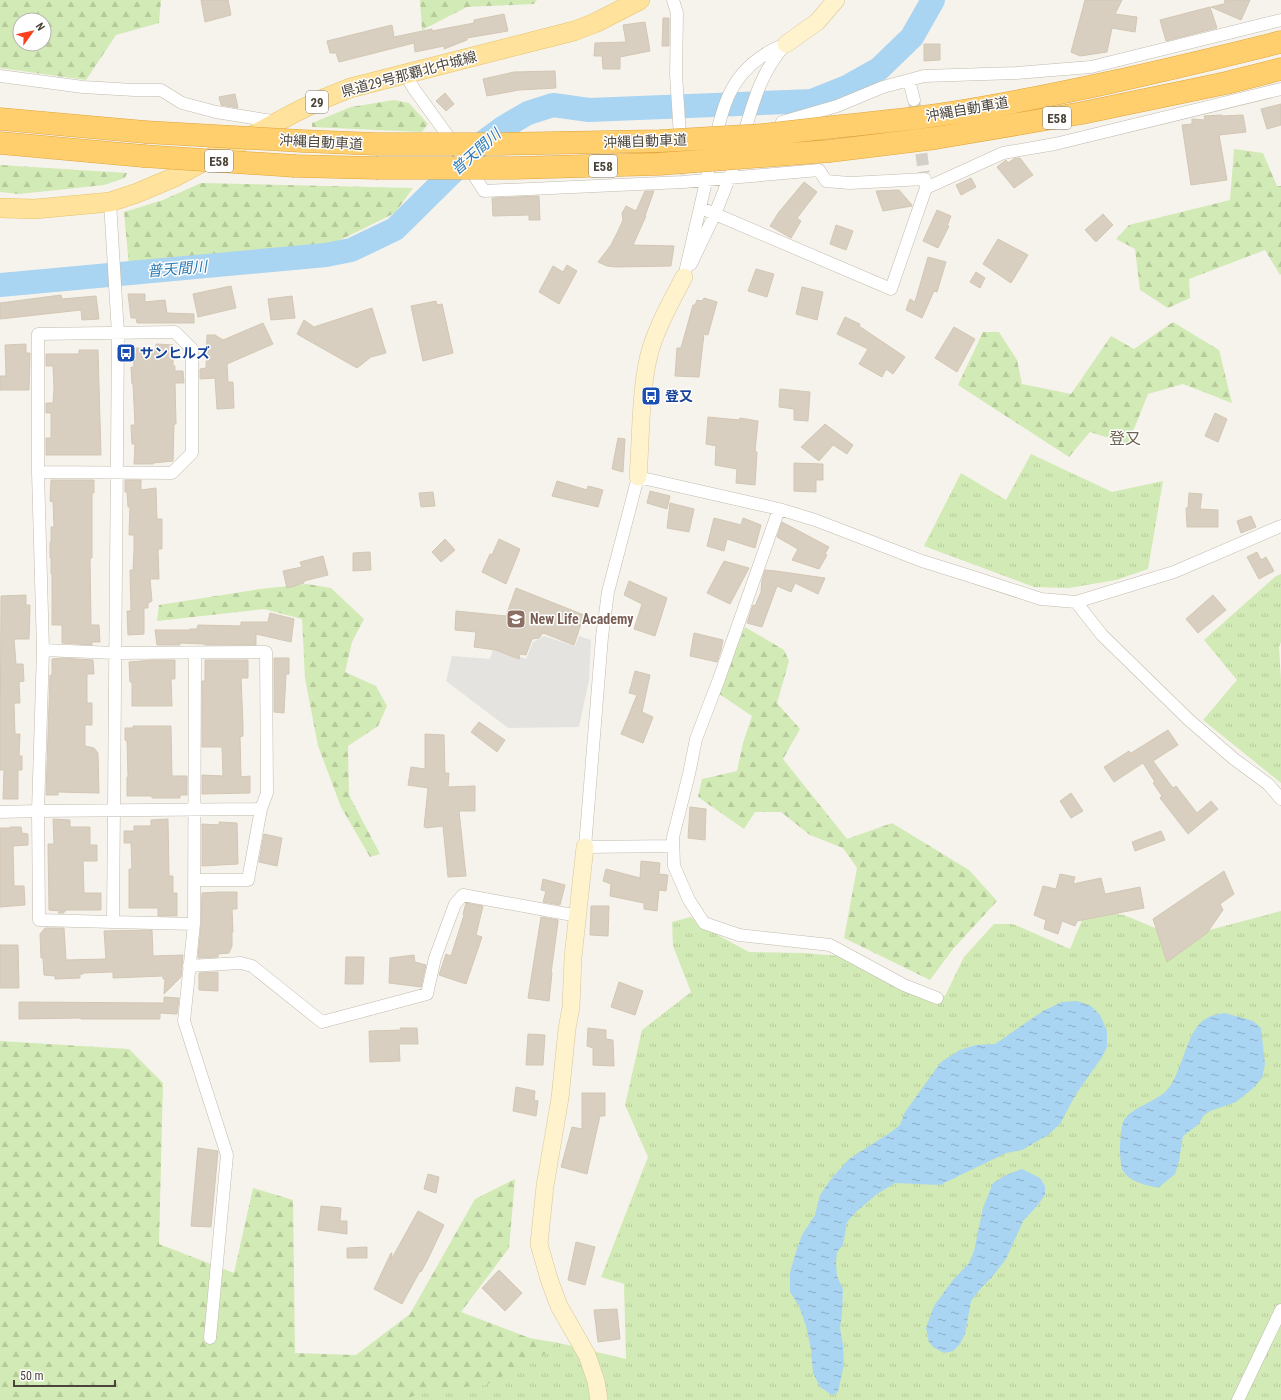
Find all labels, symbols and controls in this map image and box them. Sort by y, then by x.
north arrow [12,12,52,52]
text: N [33,20,47,33]
street label: 県道29号那覇北中城線 [339,48,479,100]
road number: 29 [306,91,328,113]
street label: 沖縄自動車道 [924,94,1010,124]
road number: E58 [1043,107,1071,129]
water label: 普天間川 [448,124,506,179]
street label: 沖縄自動車道 [279,132,363,152]
street label: 沖縄自動車道 [603,132,687,150]
road number: E58 [205,150,233,172]
road number: E58 [589,155,617,177]
water label: 普天間川 [146,257,210,281]
bus stop icon: サンヒルズ [115,342,137,364]
place label: サンヒルズ [140,345,210,361]
bus stop icon: 登又 [640,385,662,407]
place label: 登又 [665,388,693,404]
district label: 登又 [1109,429,1141,448]
school or university icon: New Life Academy [505,608,527,630]
place label: New Life Academy [530,611,634,627]
scale bar [14,1362,115,1388]
text: 50 m [20,1369,44,1383]

